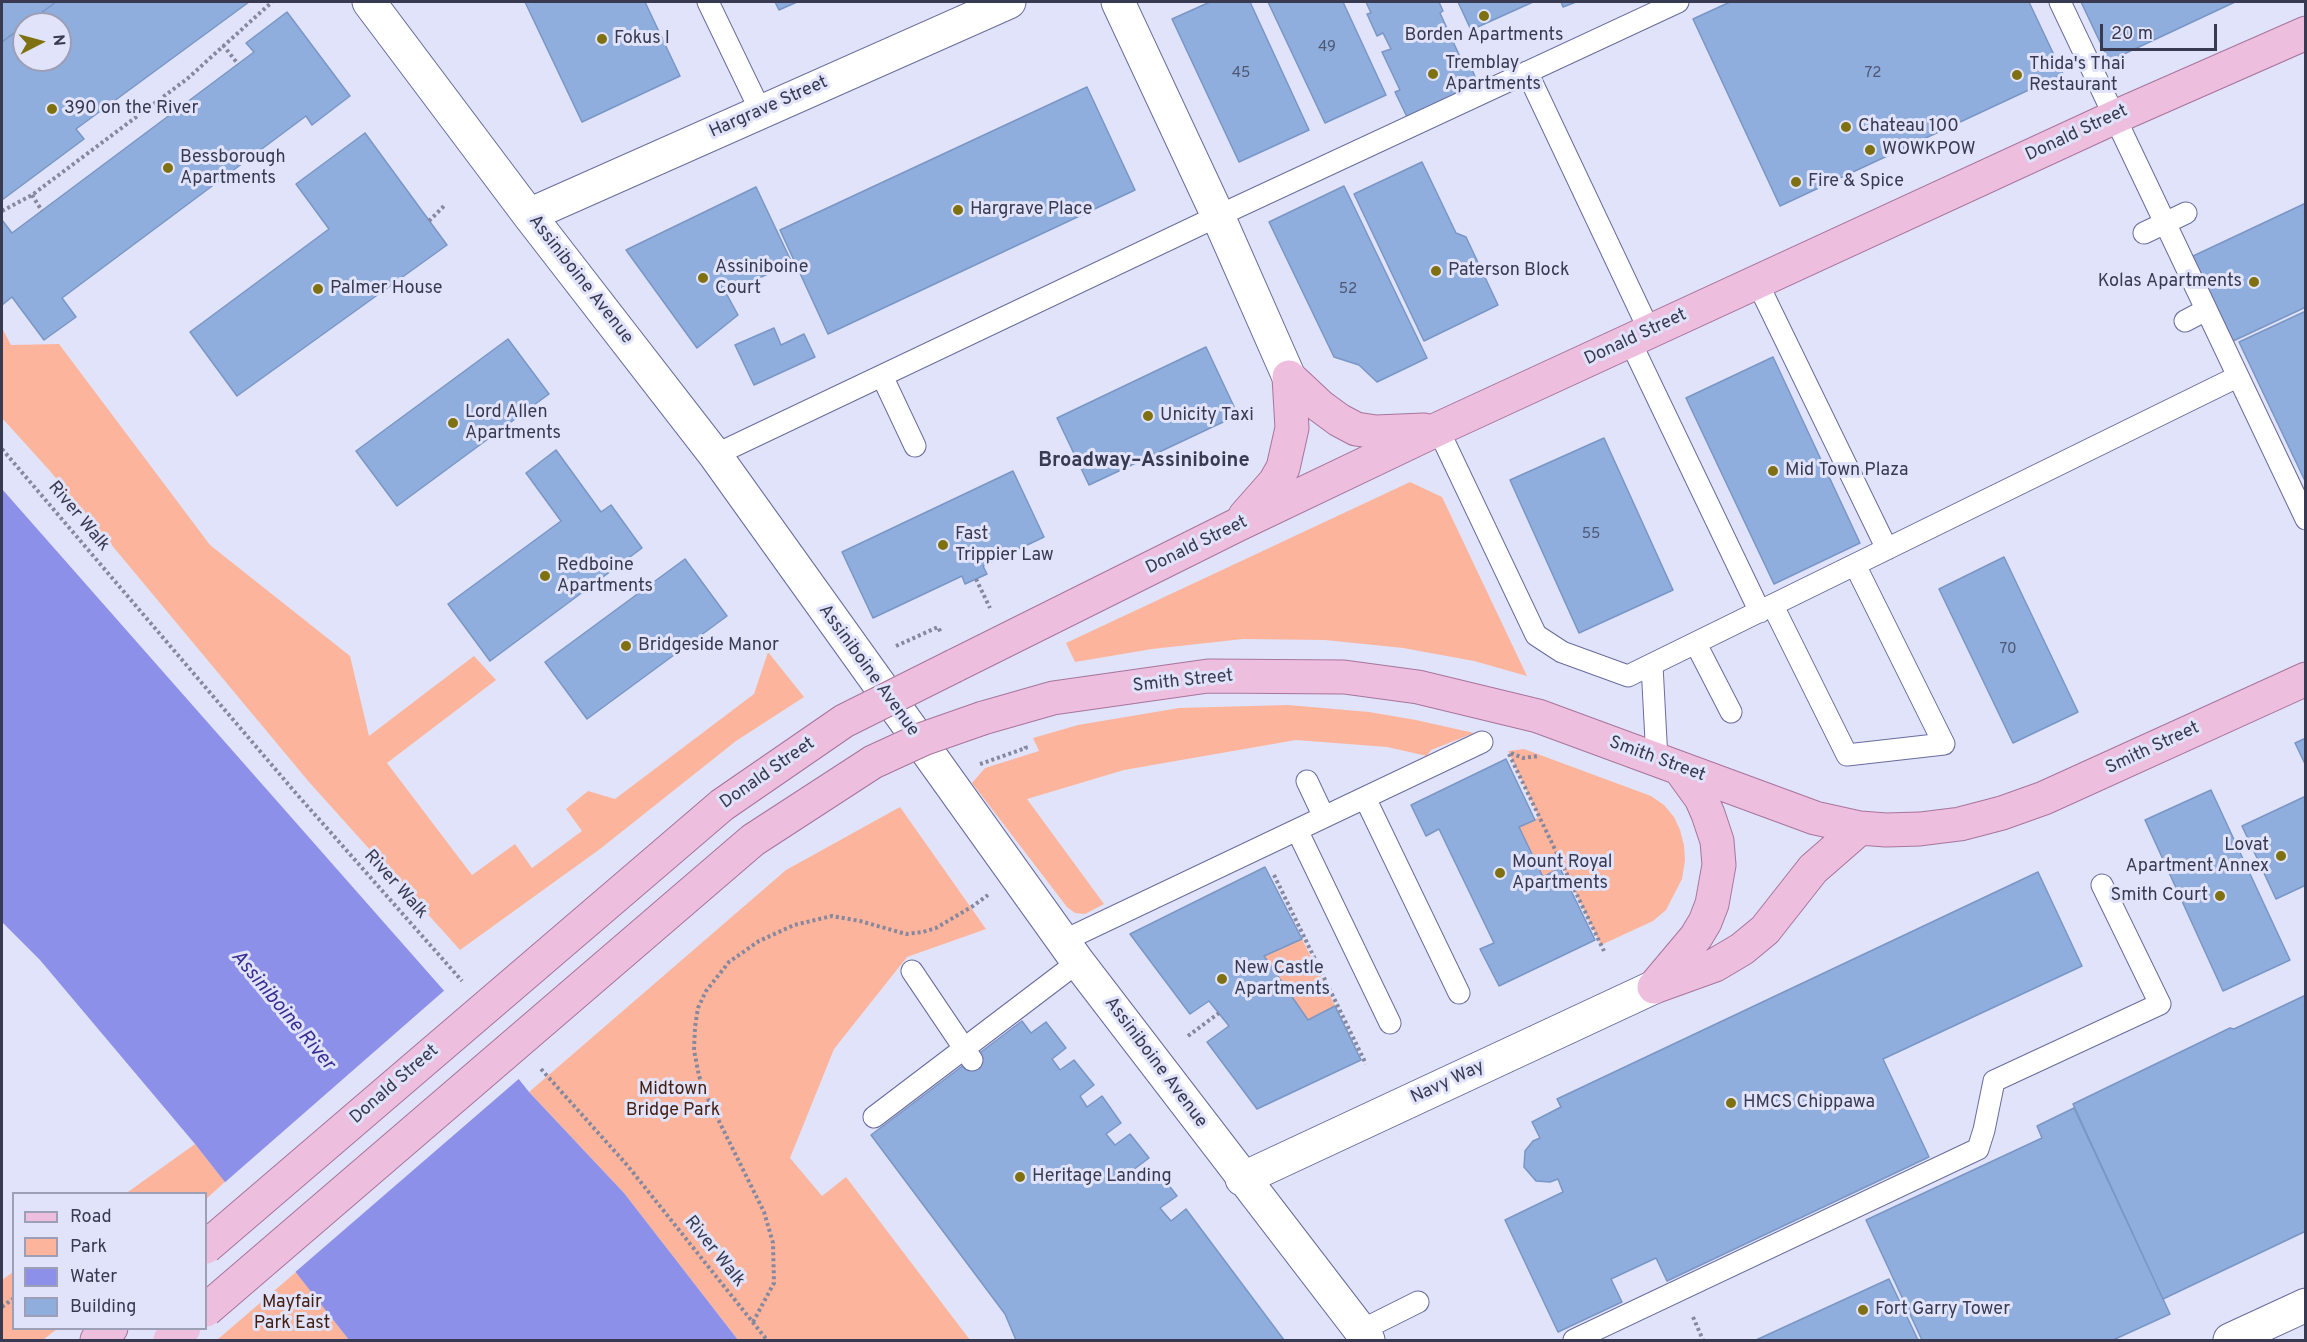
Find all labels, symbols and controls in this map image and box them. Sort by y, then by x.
marker: Borden Apartments [1477,9,1491,23]
north arrow [12,12,72,72]
scale bar [2103,12,2220,50]
text: 20 m [2111,23,2153,46]
place label: Borden Apartments [1405,25,1563,47]
place label: Fokus I [614,28,670,50]
marker: Fokus I [595,32,609,46]
text: N [47,34,68,47]
house number: 49 [1318,39,1336,57]
place label: Tremblay Apartments [1445,53,1541,96]
place label: Thida's Thai Restaurant [2029,54,2125,97]
house number: 45 [1232,65,1250,83]
house number: 72 [1865,65,1881,83]
marker: Tremblay Apartments [1426,67,1440,81]
marker: Thida's Thai Restaurant [2010,68,2024,82]
street label: Hargrave Street [706,72,832,144]
place label: 390 on the River [64,98,198,120]
street label: Donald Street [2022,101,2132,167]
marker: 390 on the River [45,102,59,116]
place label: Chateau 100 [1858,116,1959,138]
marker: Chateau 100 [1839,120,1853,134]
place label: WOWKPOW [1882,139,1976,161]
marker: WOWKPOW [1863,143,1877,157]
place label: Bessborough Apartments [180,147,286,190]
marker: Bessborough Apartments [161,161,175,175]
place label: Fire & Spice [1808,171,1904,193]
marker: Fire & Spice [1789,175,1803,189]
place label: Hargrave Place [970,199,1092,221]
marker: Hargrave Place [951,203,965,217]
street label: Assiniboine Avenue [523,211,637,349]
place label: Assiniboine Court [715,257,808,300]
place label: Paterson Block [1448,260,1569,282]
marker: Paterson Block [1429,264,1443,278]
marker: Assiniboine Court [696,271,710,285]
place label: Kolas Apartments [2098,271,2242,293]
marker: Kolas Apartments [2247,275,2261,289]
place label: Palmer House [330,278,443,300]
house number: 52 [1339,281,1357,299]
marker: Palmer House [311,282,325,296]
street label: Donald Street [1581,305,1691,371]
place label: Lord Allen Apartments [465,402,561,444]
place label: Unicity Taxi [1160,405,1254,427]
marker: Unicity Taxi [1141,409,1155,423]
marker: Lord Allen Apartments [446,416,460,430]
district label: Broadway–Assiniboine [1038,450,1250,474]
place label: Mid Town Plaza [1785,460,1908,482]
marker: Mid Town Plaza [1766,464,1780,478]
street label: River Walk [42,477,114,557]
street label: Donald Street [1143,512,1251,580]
place label: Fast Trippier Law [955,524,1054,566]
house number: 55 [1582,526,1600,544]
marker: Fast Trippier Law [936,538,950,552]
place label: Redboine Apartments [557,555,653,598]
marker: Redboine Apartments [538,569,552,583]
street label: Assiniboine Avenue [813,601,923,741]
place label: Bridgeside Manor [638,635,779,657]
marker: Bridgeside Manor [619,639,633,653]
house number: 70 [1999,641,2017,659]
street label: Smith Street [1132,666,1234,698]
street label: Smith Street [2103,718,2203,780]
street label: Smith Street [1606,733,1708,787]
street label: Donald Street [717,734,819,814]
place label: Lovat Apartment Annex [2126,835,2269,878]
street label: River Walk [358,846,432,924]
marker: Lovat Apartment Annex [2274,849,2288,863]
place label: Mount Royal Apartments [1512,852,1613,894]
marker: Mount Royal Apartments [1493,866,1507,880]
place label: Smith Court [2110,885,2208,907]
marker: Smith Court [2213,889,2227,903]
water label: Assiniboine River [225,946,339,1076]
place label: New Castle Apartments [1234,958,1330,1000]
marker: New Castle Apartments [1215,972,1229,986]
street label: Assiniboine Avenue [1099,993,1211,1133]
street label: Donald Street [346,1041,444,1129]
street label: Navy Way [1408,1057,1488,1109]
park label: Midtown Bridge Park [626,1079,720,1122]
place label: HMCS Chippawa [1743,1092,1875,1114]
marker: HMCS Chippawa [1724,1096,1738,1110]
place label: Heritage Landing [1032,1166,1172,1188]
marker: Heritage Landing [1013,1170,1027,1184]
legend [12,1192,207,1330]
text: Road [70,1206,112,1229]
street label: River Walk [679,1212,749,1292]
text: Park [70,1236,107,1259]
text: Water [70,1266,117,1289]
park label: Mayfair Park East [254,1292,330,1334]
text: Building [70,1296,136,1319]
place label: Fort Garry Tower [1875,1299,2010,1321]
marker: Fort Garry Tower [1856,1303,1870,1317]

